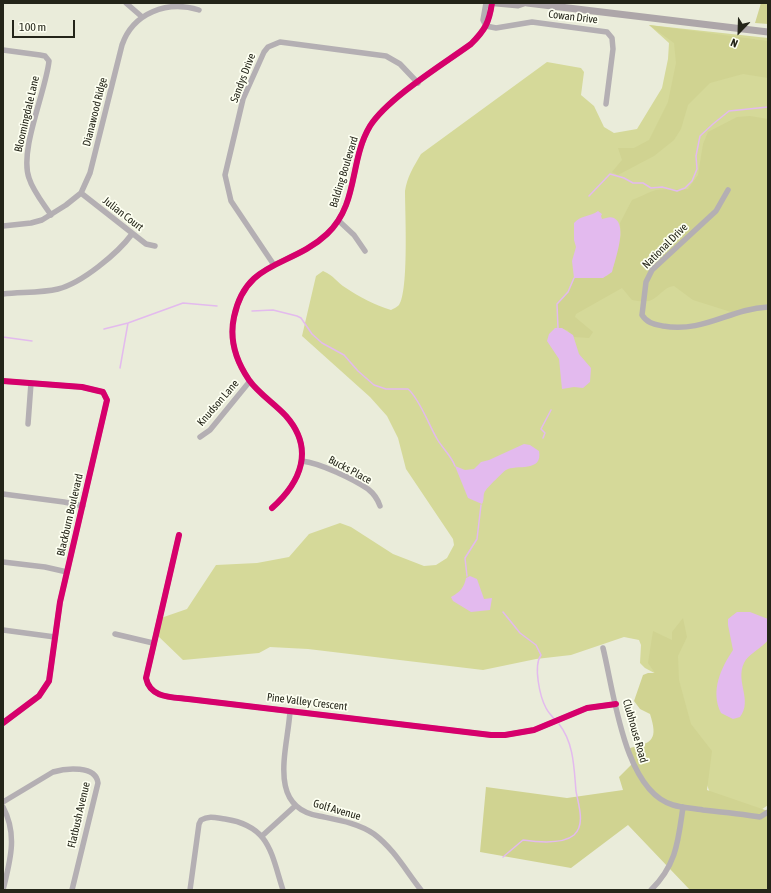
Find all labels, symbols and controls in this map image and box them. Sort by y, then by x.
street label: Cowan Drive [547,7,599,27]
scale bar [14,12,77,38]
north arrow [719,12,759,52]
text: 100 m [19,20,46,34]
text: N [729,36,740,50]
street label: Sandys Drive [228,52,258,104]
street label: Bloomingdale Lane [12,75,42,153]
street label: Dianawood Ridge [80,76,110,148]
street label: Balding Boulevard [327,135,361,209]
street label: Julian Court [100,194,146,234]
street label: National Drive [640,221,690,271]
street label: Knudson Lane [194,377,242,429]
street label: Bucks Place [326,453,374,487]
street label: Blackburn Boulevard [54,473,86,557]
street label: Pine Valley Crescent [266,691,348,713]
street label: Clubhouse Road [620,698,650,764]
street label: Flatbush Avenue [65,781,93,849]
street label: Golf Avenue [312,797,362,823]

